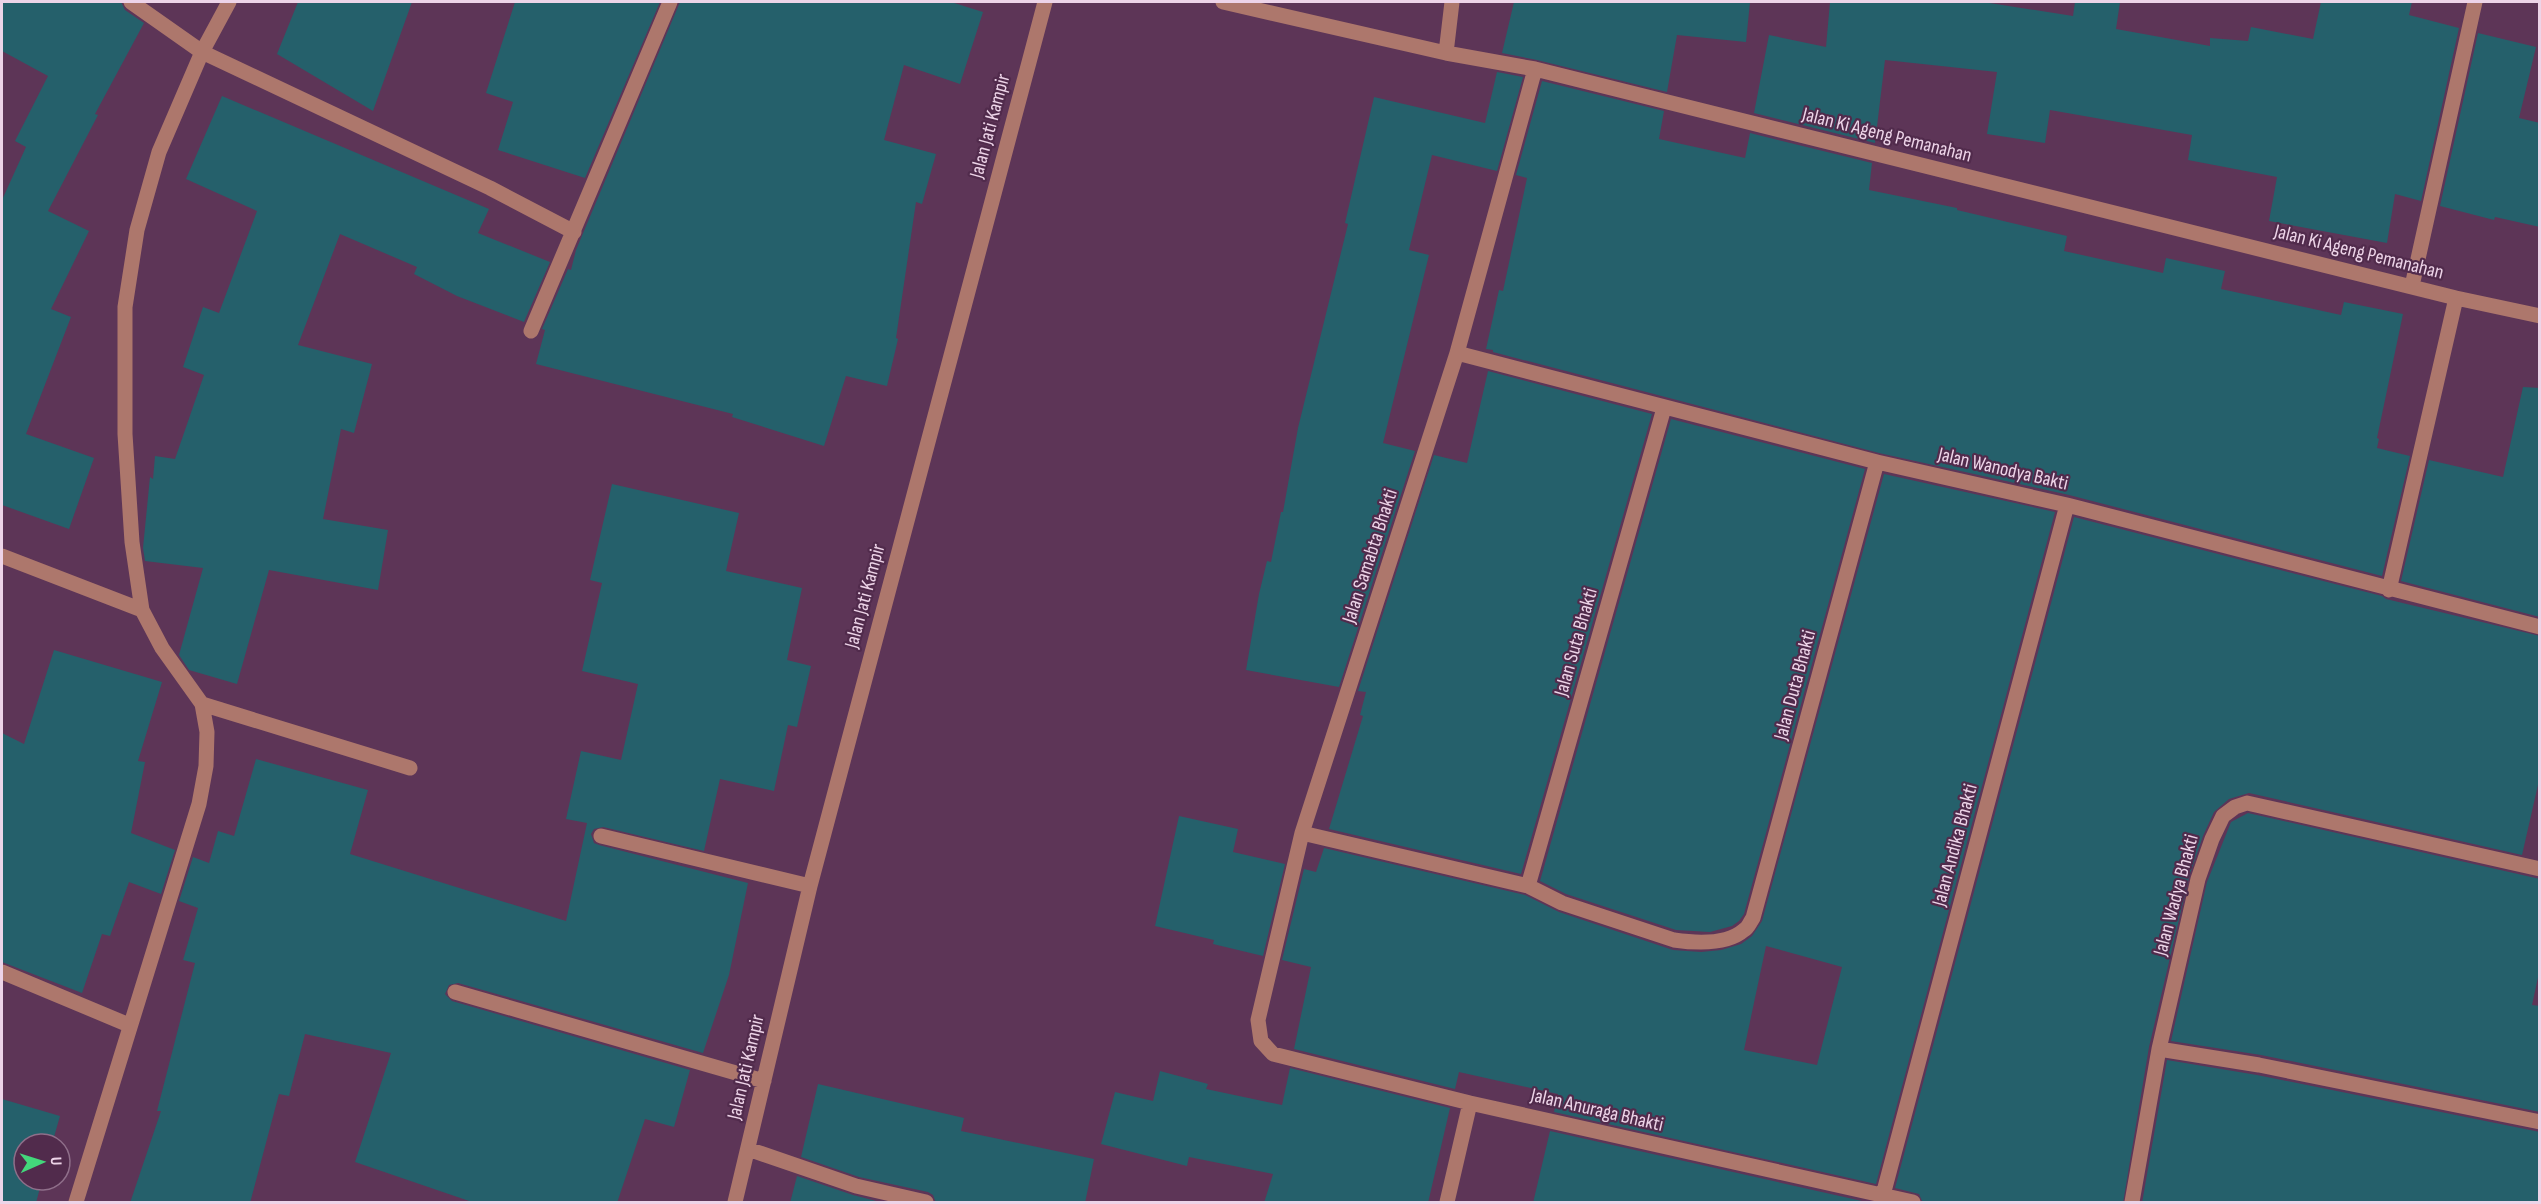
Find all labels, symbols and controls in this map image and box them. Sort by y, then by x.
street label: Jalan Jati Kampir [964,71,1016,182]
street label: Jalan Ki Ageng Pemanahan [1799,102,1974,168]
street label: Jalan Ki Ageng Pemanahan [2271,219,2446,285]
street label: Jalan Wanodya Bakti [1935,442,2070,496]
street label: Jalan Samabta Bhakti [1337,486,1403,627]
street label: Jalan Jati Kampir [839,541,891,652]
street label: Jalan Suta Bhakti [1549,585,1603,700]
street label: Jalan Duta Bhakti [1769,627,1821,743]
street label: Jalan Andika Bhakti [1927,781,1983,910]
street label: Jalan Wadya Bhakti [2148,832,2204,959]
street label: Jalan Jati Kampir [722,1012,770,1123]
street label: Jalan Anuraga Bhakti [1527,1083,1666,1137]
north arrow [12,1132,72,1192]
text: U [46,1157,65,1166]

